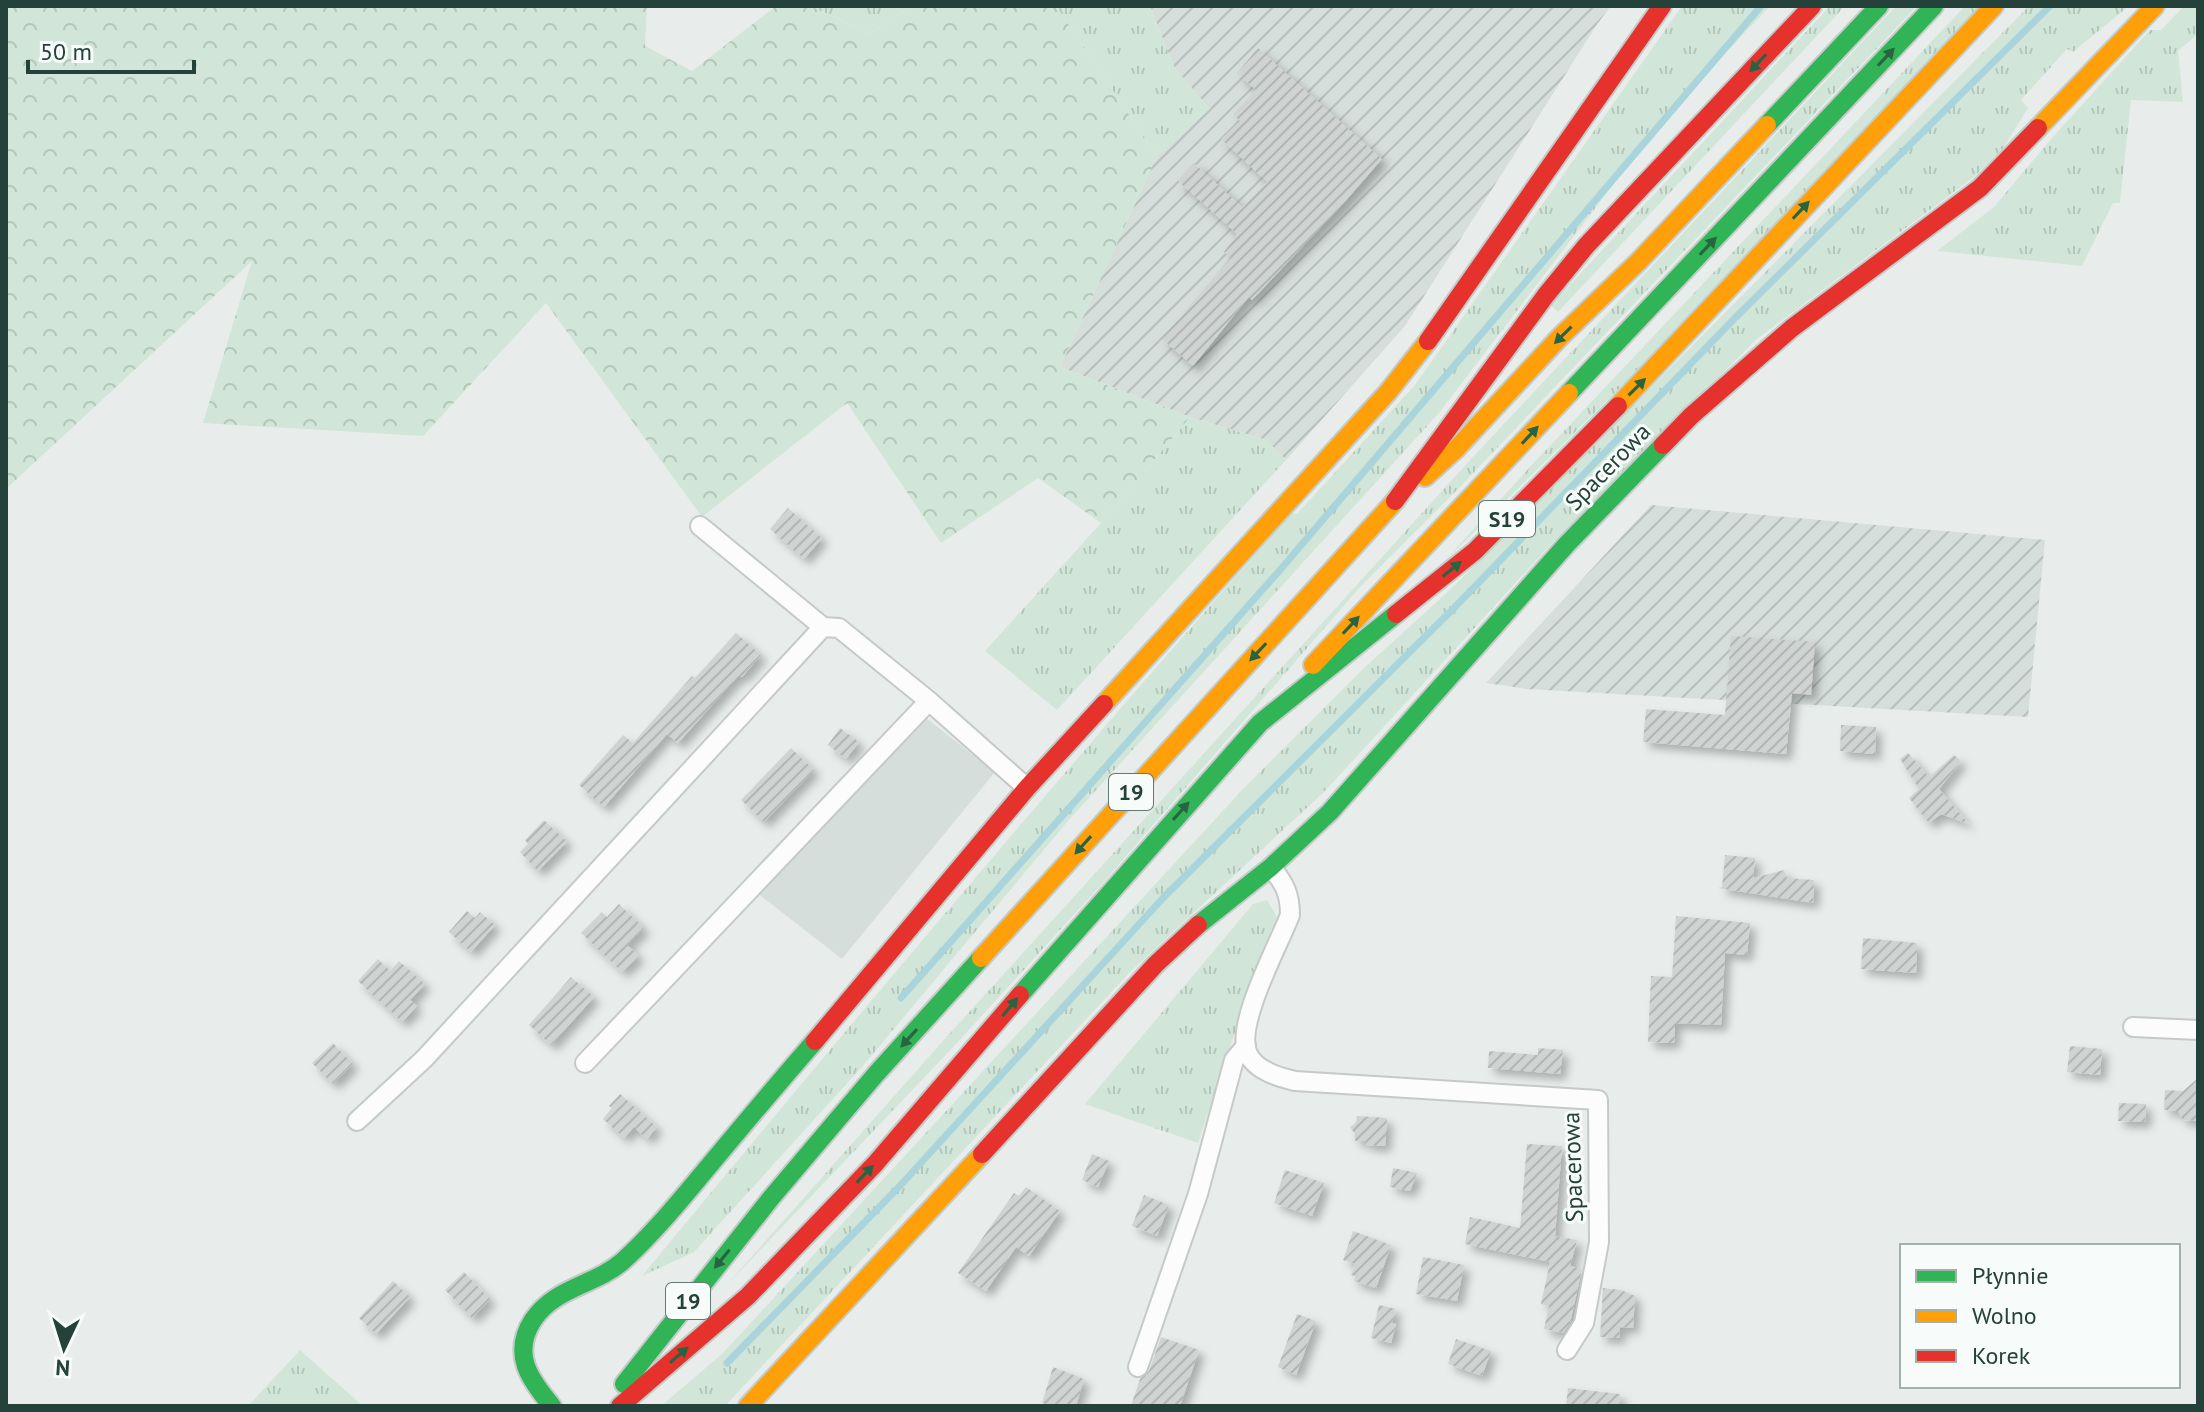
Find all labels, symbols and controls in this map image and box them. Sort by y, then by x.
scale bar [28,24,194,74]
text: 50 m [40,36,92,67]
one-way arrow [1877,48,1895,67]
one-way arrow [1750,53,1768,72]
one-way arrow [1792,201,1810,220]
one-way arrow [1698,237,1716,256]
one-way arrow [1554,325,1573,344]
one-way arrow [1628,378,1646,397]
street label: Spacerowa [1558,416,1657,517]
one-way arrow [1520,426,1538,445]
road number: S19 [1479,501,1535,537]
one-way arrow [1442,561,1462,578]
one-way arrow [1342,615,1360,634]
one-way arrow [1249,642,1267,661]
road number: 19 [1109,774,1153,810]
one-way arrow [1172,802,1190,821]
one-way arrow [1075,835,1093,854]
one-way arrow [1001,997,1018,1017]
one-way arrow [901,1028,919,1047]
street label: Spacerowa [1555,1111,1590,1223]
one-way arrow [856,1165,874,1184]
legend [1900,1244,2180,1388]
one-way arrow [715,1249,731,1269]
text: Płynnie [1972,1260,2049,1291]
road number: 19 [666,1283,710,1319]
text: Wolno [1972,1300,2037,1331]
north arrow [24,1308,104,1388]
text: Korek [1972,1340,2031,1371]
one-way arrow [668,1347,688,1364]
text: N [54,1353,71,1382]

